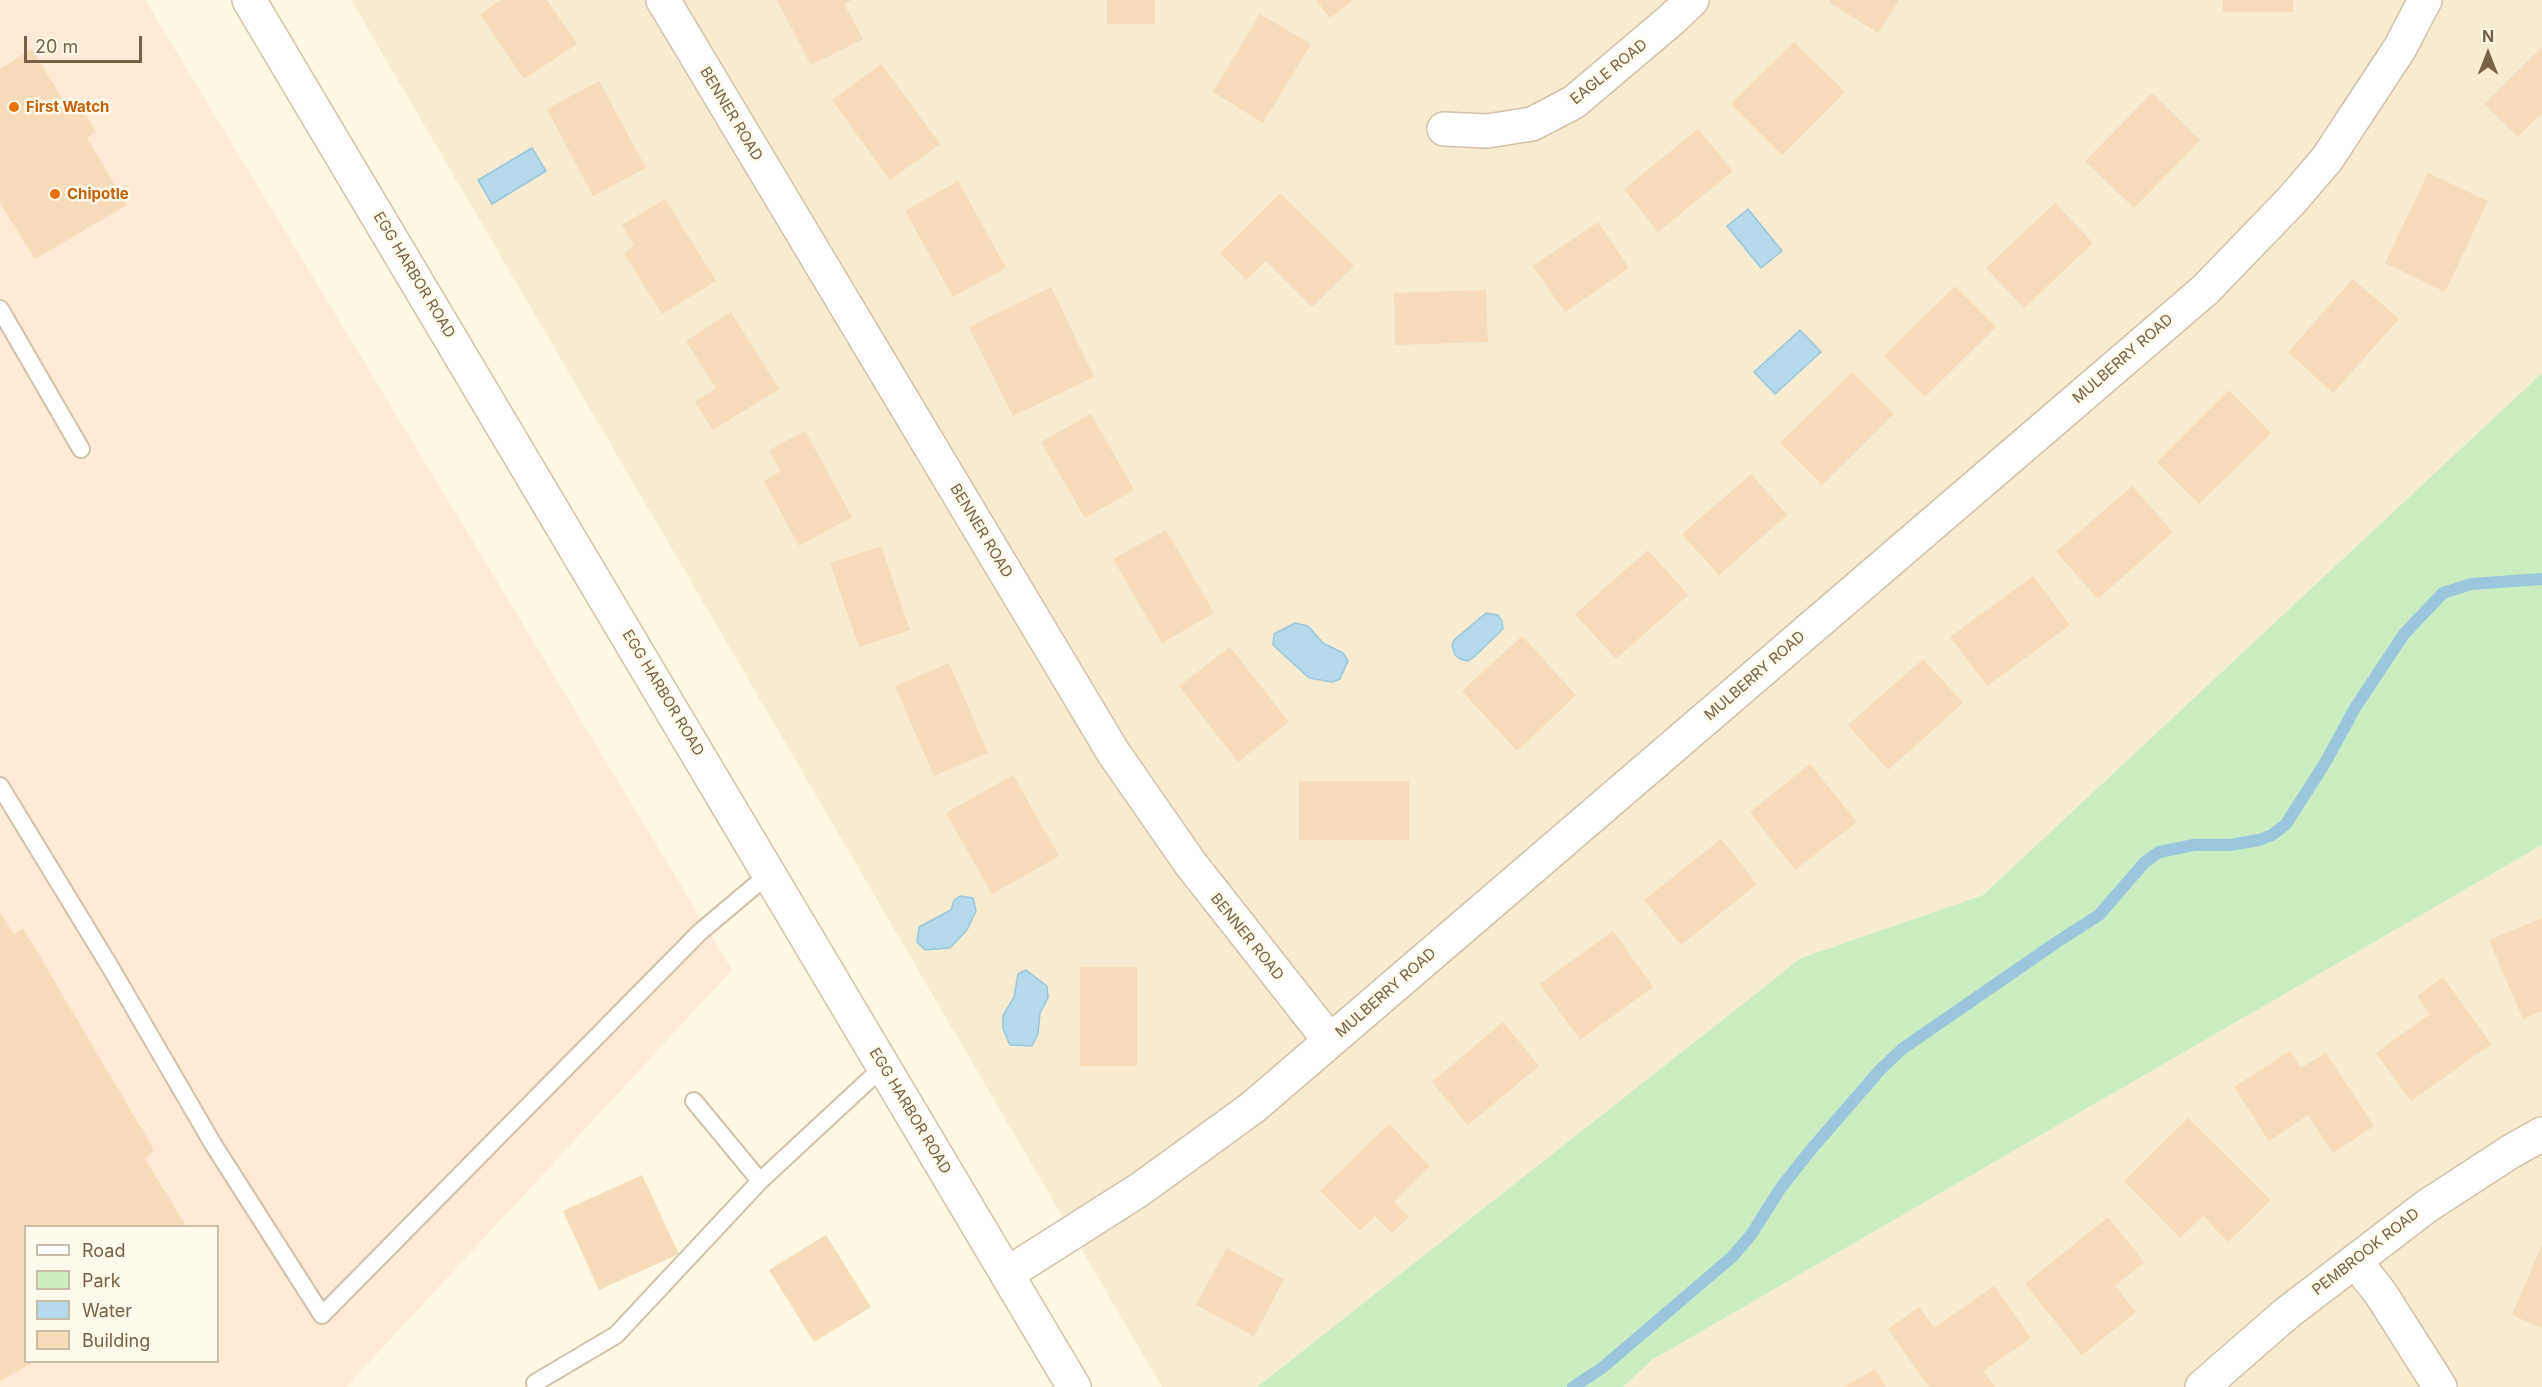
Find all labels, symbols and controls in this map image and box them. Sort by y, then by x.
scale bar [27,24,146,62]
north arrow [2458,24,2518,84]
text: N [2482,26,2494,46]
text: 20 m [35,36,78,57]
street label: EAGLE ROAD [1567,36,1651,108]
street label: BENNER ROAD [696,64,766,164]
place label: First Watch [26,98,109,116]
marker: First Watch [7,100,21,114]
place label: Chipotle [67,185,129,203]
marker: Chipotle [48,187,62,201]
street label: EGG HARBOR ROAD [369,209,459,341]
street label: MULBERRY ROAD [2069,310,2177,408]
street label: BENNER ROAD [946,481,1016,581]
street label: EGG HARBOR ROAD [618,627,708,759]
street label: MULBERRY ROAD [1701,627,1809,725]
street label: BENNER ROAD [1207,890,1287,984]
street label: MULBERRY ROAD [1332,944,1440,1042]
street label: EGG HARBOR ROAD [865,1045,955,1177]
street label: PEMBROOK ROAD [2309,1205,2423,1299]
legend [24,1225,219,1363]
text: Road [82,1240,125,1261]
text: Park [82,1270,121,1291]
text: Water [82,1300,132,1321]
text: Building [82,1330,150,1351]

